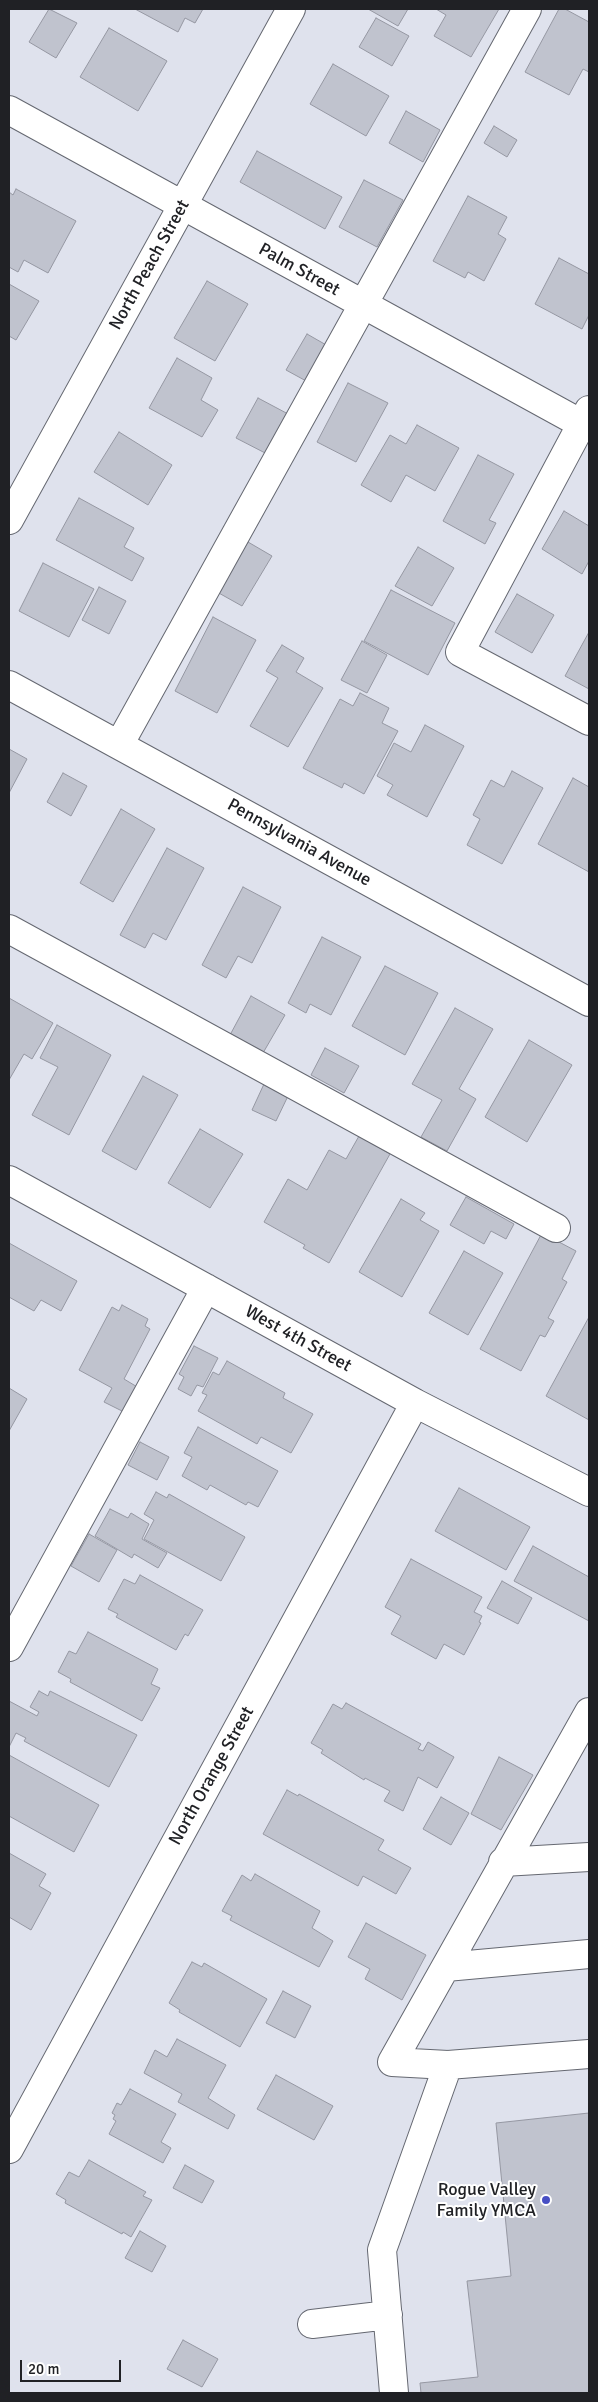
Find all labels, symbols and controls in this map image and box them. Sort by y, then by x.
street label: North Peach Street [105,196,195,334]
street label: Palm Street [255,239,343,301]
street label: Pennsylvania Avenue [223,794,375,892]
street label: West 4th Street [241,1301,355,1377]
street label: North Orange Street [165,1703,259,1849]
place label: Rogue Valley Family YMCA [436,2179,536,2222]
marker: Rogue Valley Family YMCA [540,2194,552,2206]
scale bar [22,2350,124,2382]
text: 20 m [28,2360,59,2378]

